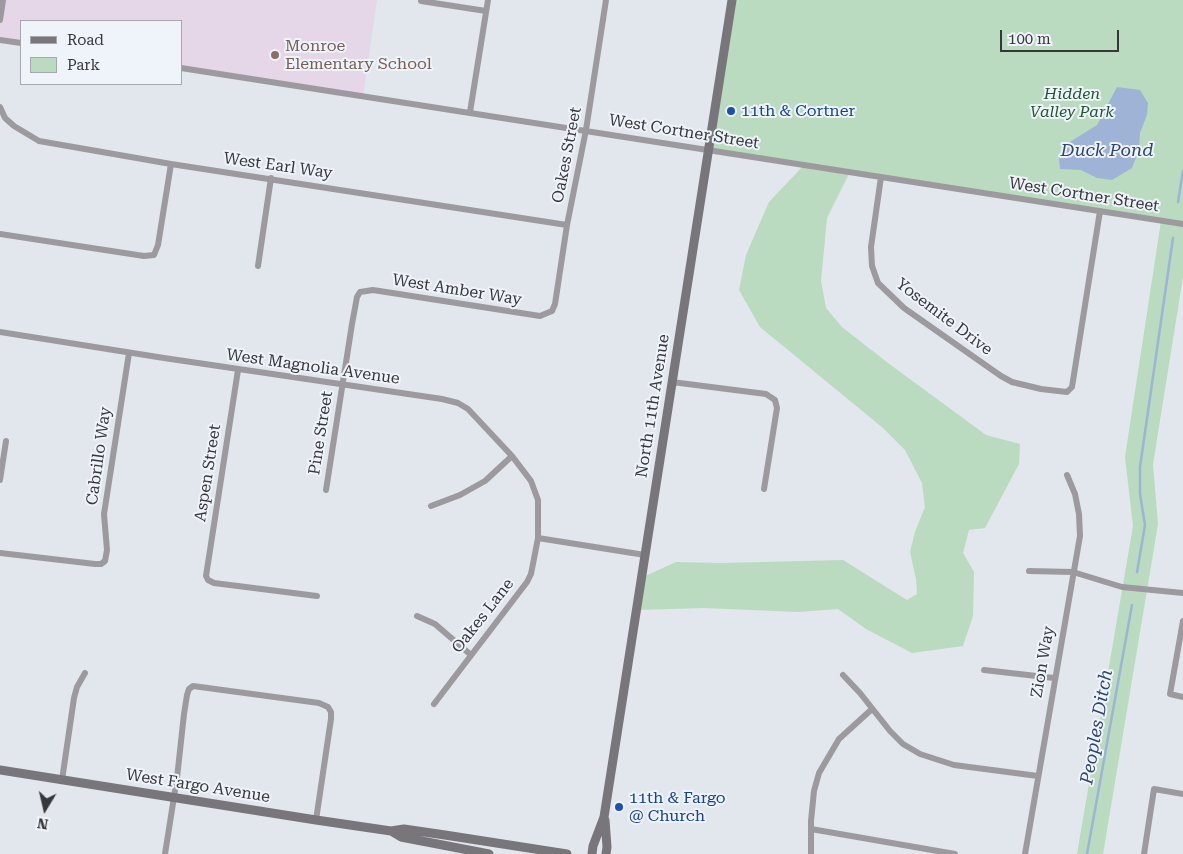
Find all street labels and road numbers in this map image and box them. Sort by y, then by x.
street label: Oakes Street [548,105,586,205]
street label: West Cortner Street [608,111,760,153]
street label: West Earl Way [222,149,334,183]
street label: West Cortner Street [1008,174,1160,216]
street label: West Amber Way [391,270,523,310]
street label: Yosemite Drive [892,274,996,360]
street label: North 11th Avenue [632,333,674,479]
street label: West Magnolia Avenue [225,345,401,389]
street label: Pine Street [305,390,337,476]
street label: Cabrillo Way [83,406,115,506]
street label: Aspen Street [191,423,225,523]
street label: Oakes Lane [448,575,518,657]
street label: Zion Way [1027,625,1059,699]
street label: West Fargo Avenue [125,765,271,807]

